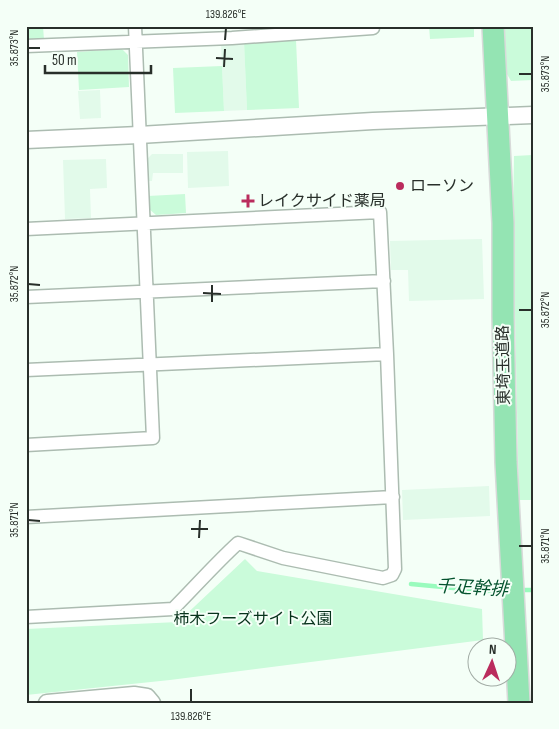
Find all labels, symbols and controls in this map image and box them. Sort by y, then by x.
text: 139.826°E [206,7,246,22]
text: 35.873°N [7,30,22,66]
scale bar [45,42,151,74]
text: 50 m [52,51,77,70]
text: 35.873°N [538,56,553,92]
place label: ローソン [410,177,474,196]
marker: ローソン [394,180,406,192]
place label: レイクサイド薬局 [258,192,386,211]
marker: レイクサイド薬局 [242,195,254,207]
text: 35.872°N [7,266,22,302]
text: 35.872°N [538,292,553,328]
street label: 東埼玉道路 [494,325,514,405]
text: 35.871°N [7,502,22,538]
text: 35.871°N [538,528,553,564]
water label: 千疋幹排 [435,576,510,600]
park label: 柿木フーズサイト公園 [173,610,333,629]
north arrow [466,636,516,686]
text: N [488,641,497,658]
text: 139.826°E [171,709,211,724]

